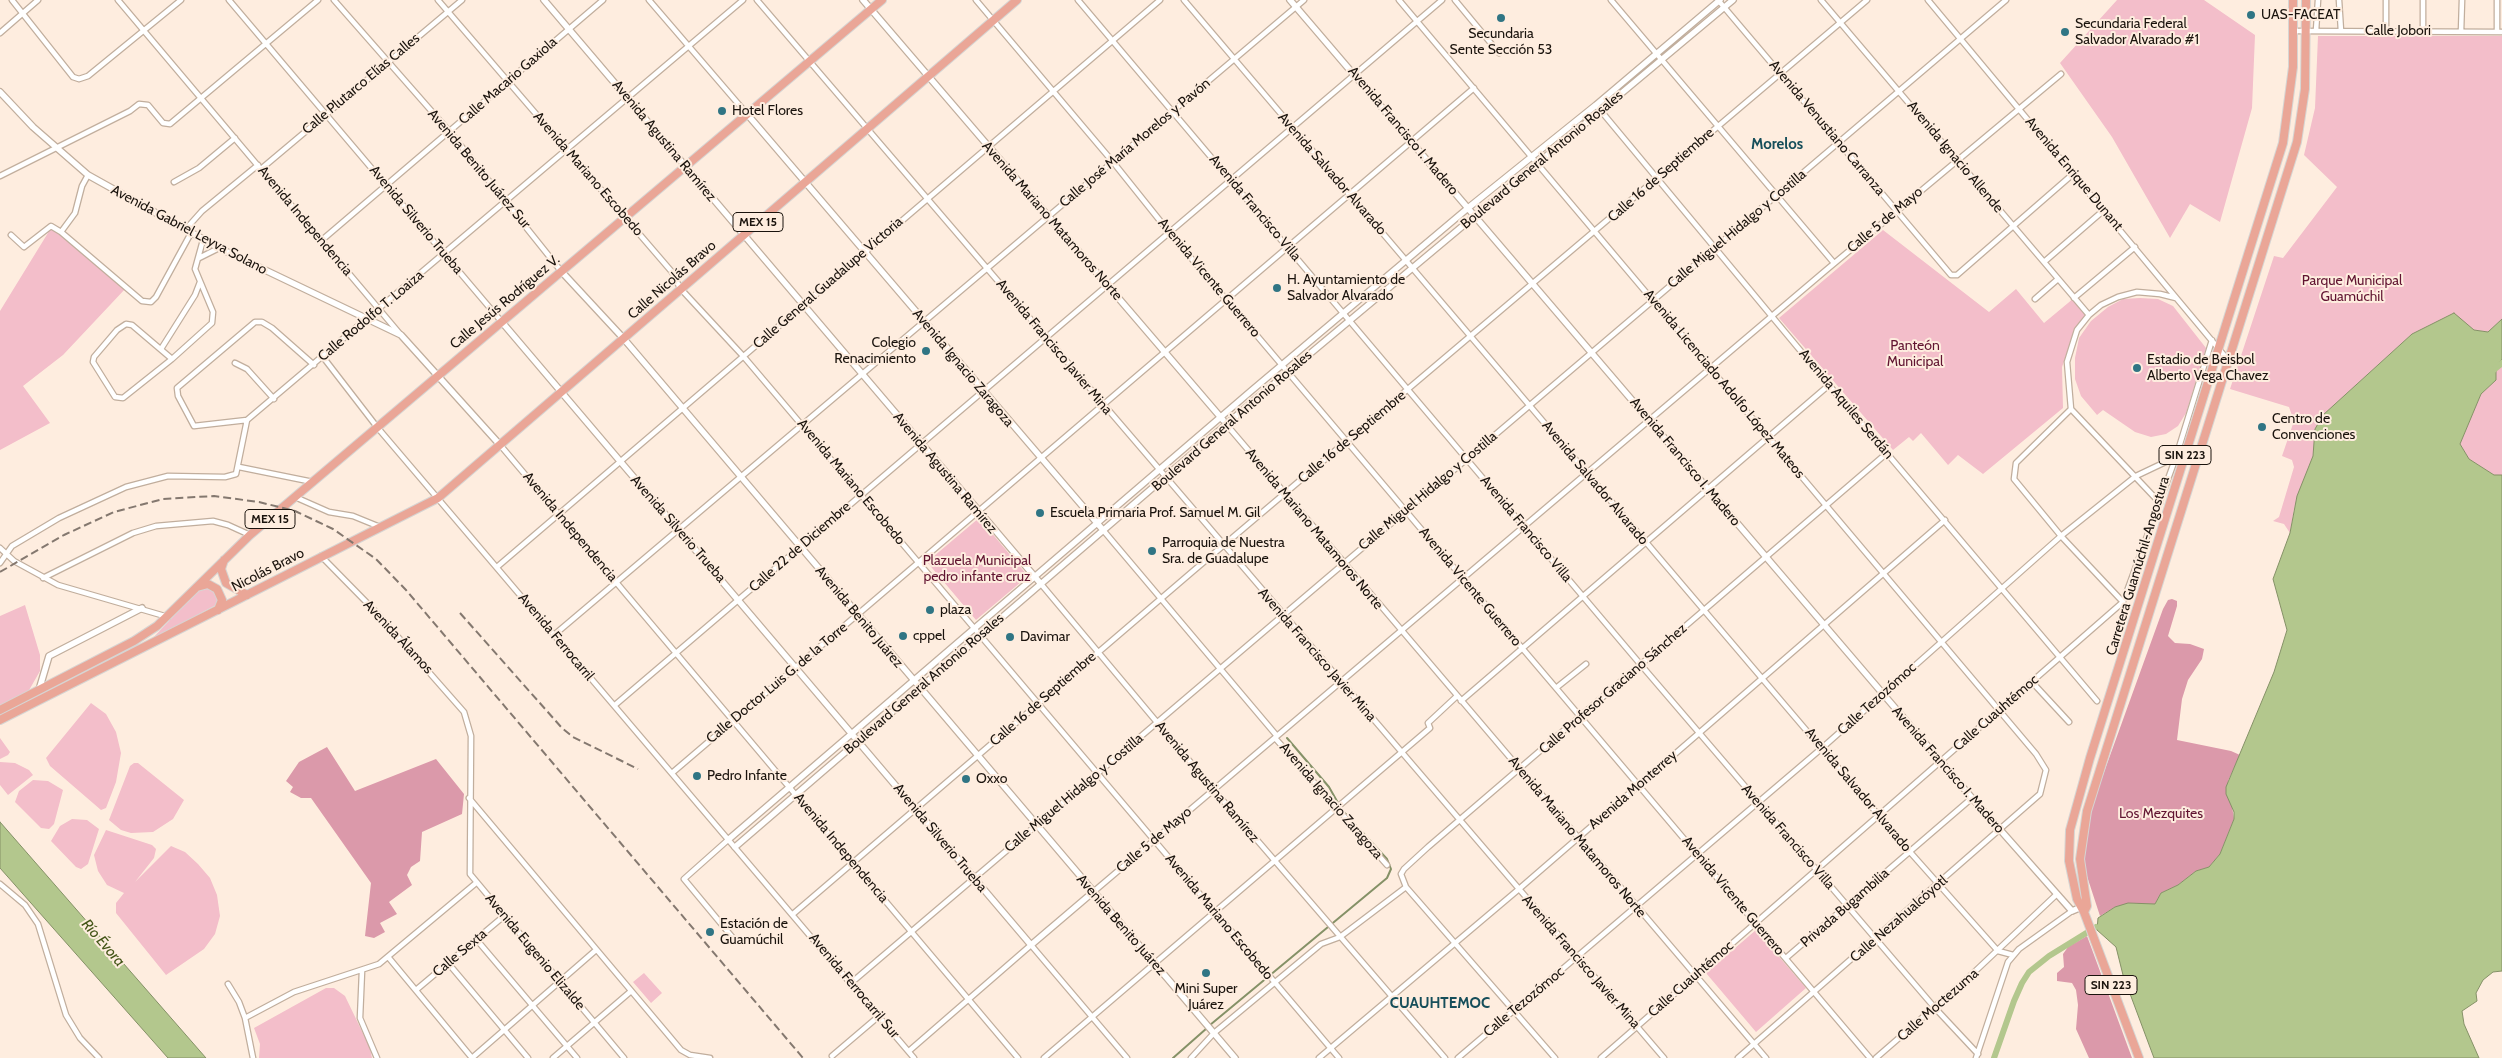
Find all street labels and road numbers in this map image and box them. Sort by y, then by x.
street label: Calle Jobori [2365,23,2431,39]
street label: Calle Plutarco Elías Calles [299,30,423,138]
street label: Calle Macario Gaxiola [455,34,561,128]
street label: Avenida Venustiano Carranza [1765,57,1889,199]
street label: Avenida Francisco I. Madero [1344,63,1462,199]
street label: Calle José María Morelos y Pavón [1056,75,1214,211]
street label: Avenida Agustina Ramírez [608,77,720,205]
street label: Boulevard General Antonio Rosales [1458,87,1626,233]
street label: Avenida Ignacio Allende [1903,98,2007,216]
street label: Avenida Benito Juárez Sur [424,106,534,232]
street label: Avenida Mariano Escobedo [529,108,647,240]
street label: Avenida Salvador Alvarado [1274,109,1390,239]
street label: Avenida Enrique Dunant [2022,114,2126,234]
street label: Calle 16 de Septiembre [1604,124,1718,226]
street label: Avenida Mariano Matamoros Norte [978,138,1126,304]
street label: Avenida Francisco Villa [1206,151,1304,265]
street label: Avenida Silverio Trueba [366,162,466,278]
street label: Avenida Independencia [254,163,356,279]
street label: Calle Miguel Hidalgo y Costilla [1664,166,1810,292]
street label: Avenida Gabriel Leyva Solano [108,182,270,278]
street label: Calle 5 de Mayo [1844,184,1926,256]
road number: MEX 15 [733,212,783,232]
street label: Calle General Guadalupe Victoria [750,213,906,353]
street label: Avenida Vicente Guerrero [1154,215,1264,341]
street label: Calle Nicolás Bravo [624,237,720,323]
street label: Calle Jesús Rodríguez V. [447,251,563,353]
street label: Calle Rodolfo T. Loaiza [315,267,427,365]
street label: Avenida Francisco Javier Mina [992,276,1116,418]
street label: Avenida Licenciado Adolfo López Mateos [1640,286,1808,482]
street label: Avenida Ignacio Zaragoza [909,306,1017,430]
street label: Avenida Aquiles Serdán [1795,346,1897,462]
street label: Boulevard General Antonio Rosales [1149,347,1315,495]
street label: Calle 16 de Septiembre [1295,387,1409,487]
street label: Avenida Francisco I. Madero [1626,394,1744,530]
street label: Avenida Agustina Ramírez [889,409,1001,537]
street label: Avenida Mariano Escobedo [793,416,909,548]
street label: Avenida Salvador Alvarado [1538,417,1652,549]
street label: Calle Miguel Hidalgo y Costilla [1355,428,1501,554]
street label: Avenida Mariano Matamoros Norte [1242,445,1386,613]
road number: SIN 223 [2159,446,2211,464]
street label: Avenida Independencia [519,469,621,585]
street label: Avenida Silverio Trueba [627,472,729,586]
street label: Avenida Francisco Villa [1477,472,1575,586]
street label: Carretera Guamúchil-Angostura [2103,474,2173,658]
street label: Calle 22 de Diciembre [746,498,854,596]
road number: MEX 15 [245,509,295,528]
street label: Avenida Vicente Guerrero [1415,524,1525,650]
street label: Nicolás Bravo [229,545,307,595]
street label: Avenida Benito Juárez [811,563,907,671]
street label: Avenida Francisco Javier Mina [1254,585,1380,725]
street label: Avenida Ferrocarril [515,590,597,684]
street label: Avenida Álamos [360,597,436,677]
street label: Boulevard General Antonio Rosales [841,610,1007,758]
street label: Calle Doctor Luis G. de la Torre [703,619,851,747]
street label: Calle Profesor Graciano Sánchez [1536,620,1690,758]
street label: Calle 16 de Septiembre [986,648,1100,750]
street label: Calle Tezozómoc [1834,659,1920,739]
street label: Calle Cuauhtémoc [1950,671,2042,755]
street label: Avenida Francisco I. Madero [1888,703,2008,837]
street label: Avenida Agustina Ramírez [1151,718,1263,846]
street label: Avenida Salvador Alvarado [1801,724,1915,856]
street label: Calle Miguel Hidalgo y Costilla [1001,730,1147,856]
street label: Avenida Ignacio Zaragoza [1276,739,1386,863]
street label: Avenida Monterrey [1585,747,1681,833]
street label: Avenida Mariano Matamoros Norte [1505,753,1649,921]
street label: Avenida Silverio Trueba [890,780,990,896]
street label: Avenida Francisco Villa [1738,781,1838,893]
street label: Avenida Independencia [790,790,892,906]
street label: Calle 5 de Mayo [1113,804,1195,876]
street label: Avenida Vicente Guerrero [1678,833,1788,959]
street label: Avenida Mariano Escobedo [1161,851,1277,983]
street label: Privada Bugambilia [1797,865,1893,951]
street label: Avenida Benito Juárez [1073,871,1169,979]
street label: Calle Nezahualcóyotl [1847,872,1951,966]
street label: Avenida Eugenio Elizalde [481,890,589,1014]
street label: Avenida Francisco Javier Mina [1518,892,1644,1032]
street label: Calle Sexta [429,925,491,981]
street label: Avenida Ferrocarril Sur [805,930,903,1042]
street label: Calle Cuauhtémoc [1645,937,1737,1021]
street label: Calle Tezozómoc [1480,963,1568,1041]
street label: Calle Moctezuma [1894,965,1982,1045]
road number: SIN 223 [2085,976,2137,994]

